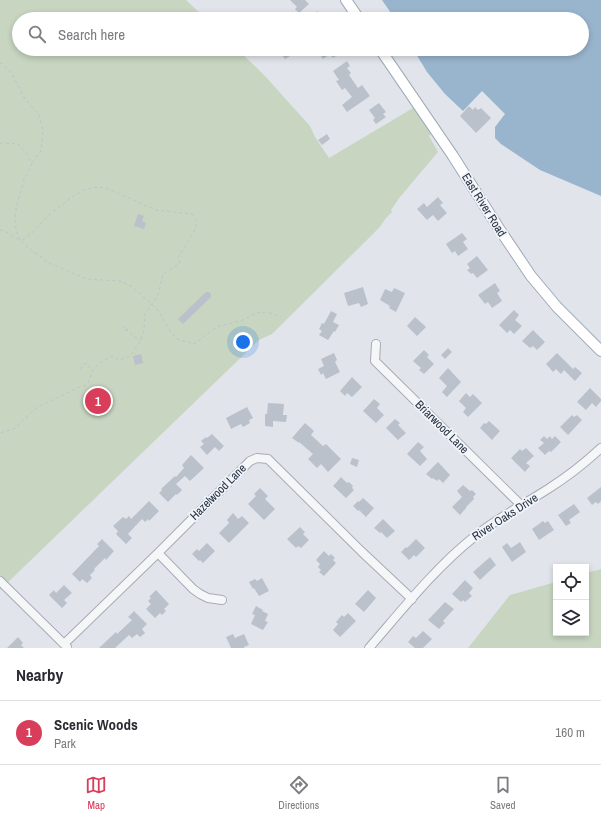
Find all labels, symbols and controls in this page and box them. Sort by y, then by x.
search box [12,12,589,56]
icon: search [26,23,48,45]
text: Search here [58,24,125,45]
street label: East River Road [458,170,510,240]
your location [233,332,253,352]
pin: 1 [85,386,111,416]
street label: Briarwood Lane [412,397,472,457]
street label: Hazelwood Lane [186,460,250,524]
street label: River Oaks Drive [469,490,541,544]
map controls [553,564,589,636]
button: locate [553,564,589,600]
button: layers [553,600,589,636]
text: Nearby [16,663,63,686]
text: Scenic Woods [54,714,138,735]
text: 1 [26,724,32,741]
text: 160 m [555,724,585,741]
text: Park [54,735,76,752]
tab: Map [85,774,107,812]
tab: Directions [278,774,319,812]
tab: Saved [490,774,516,812]

